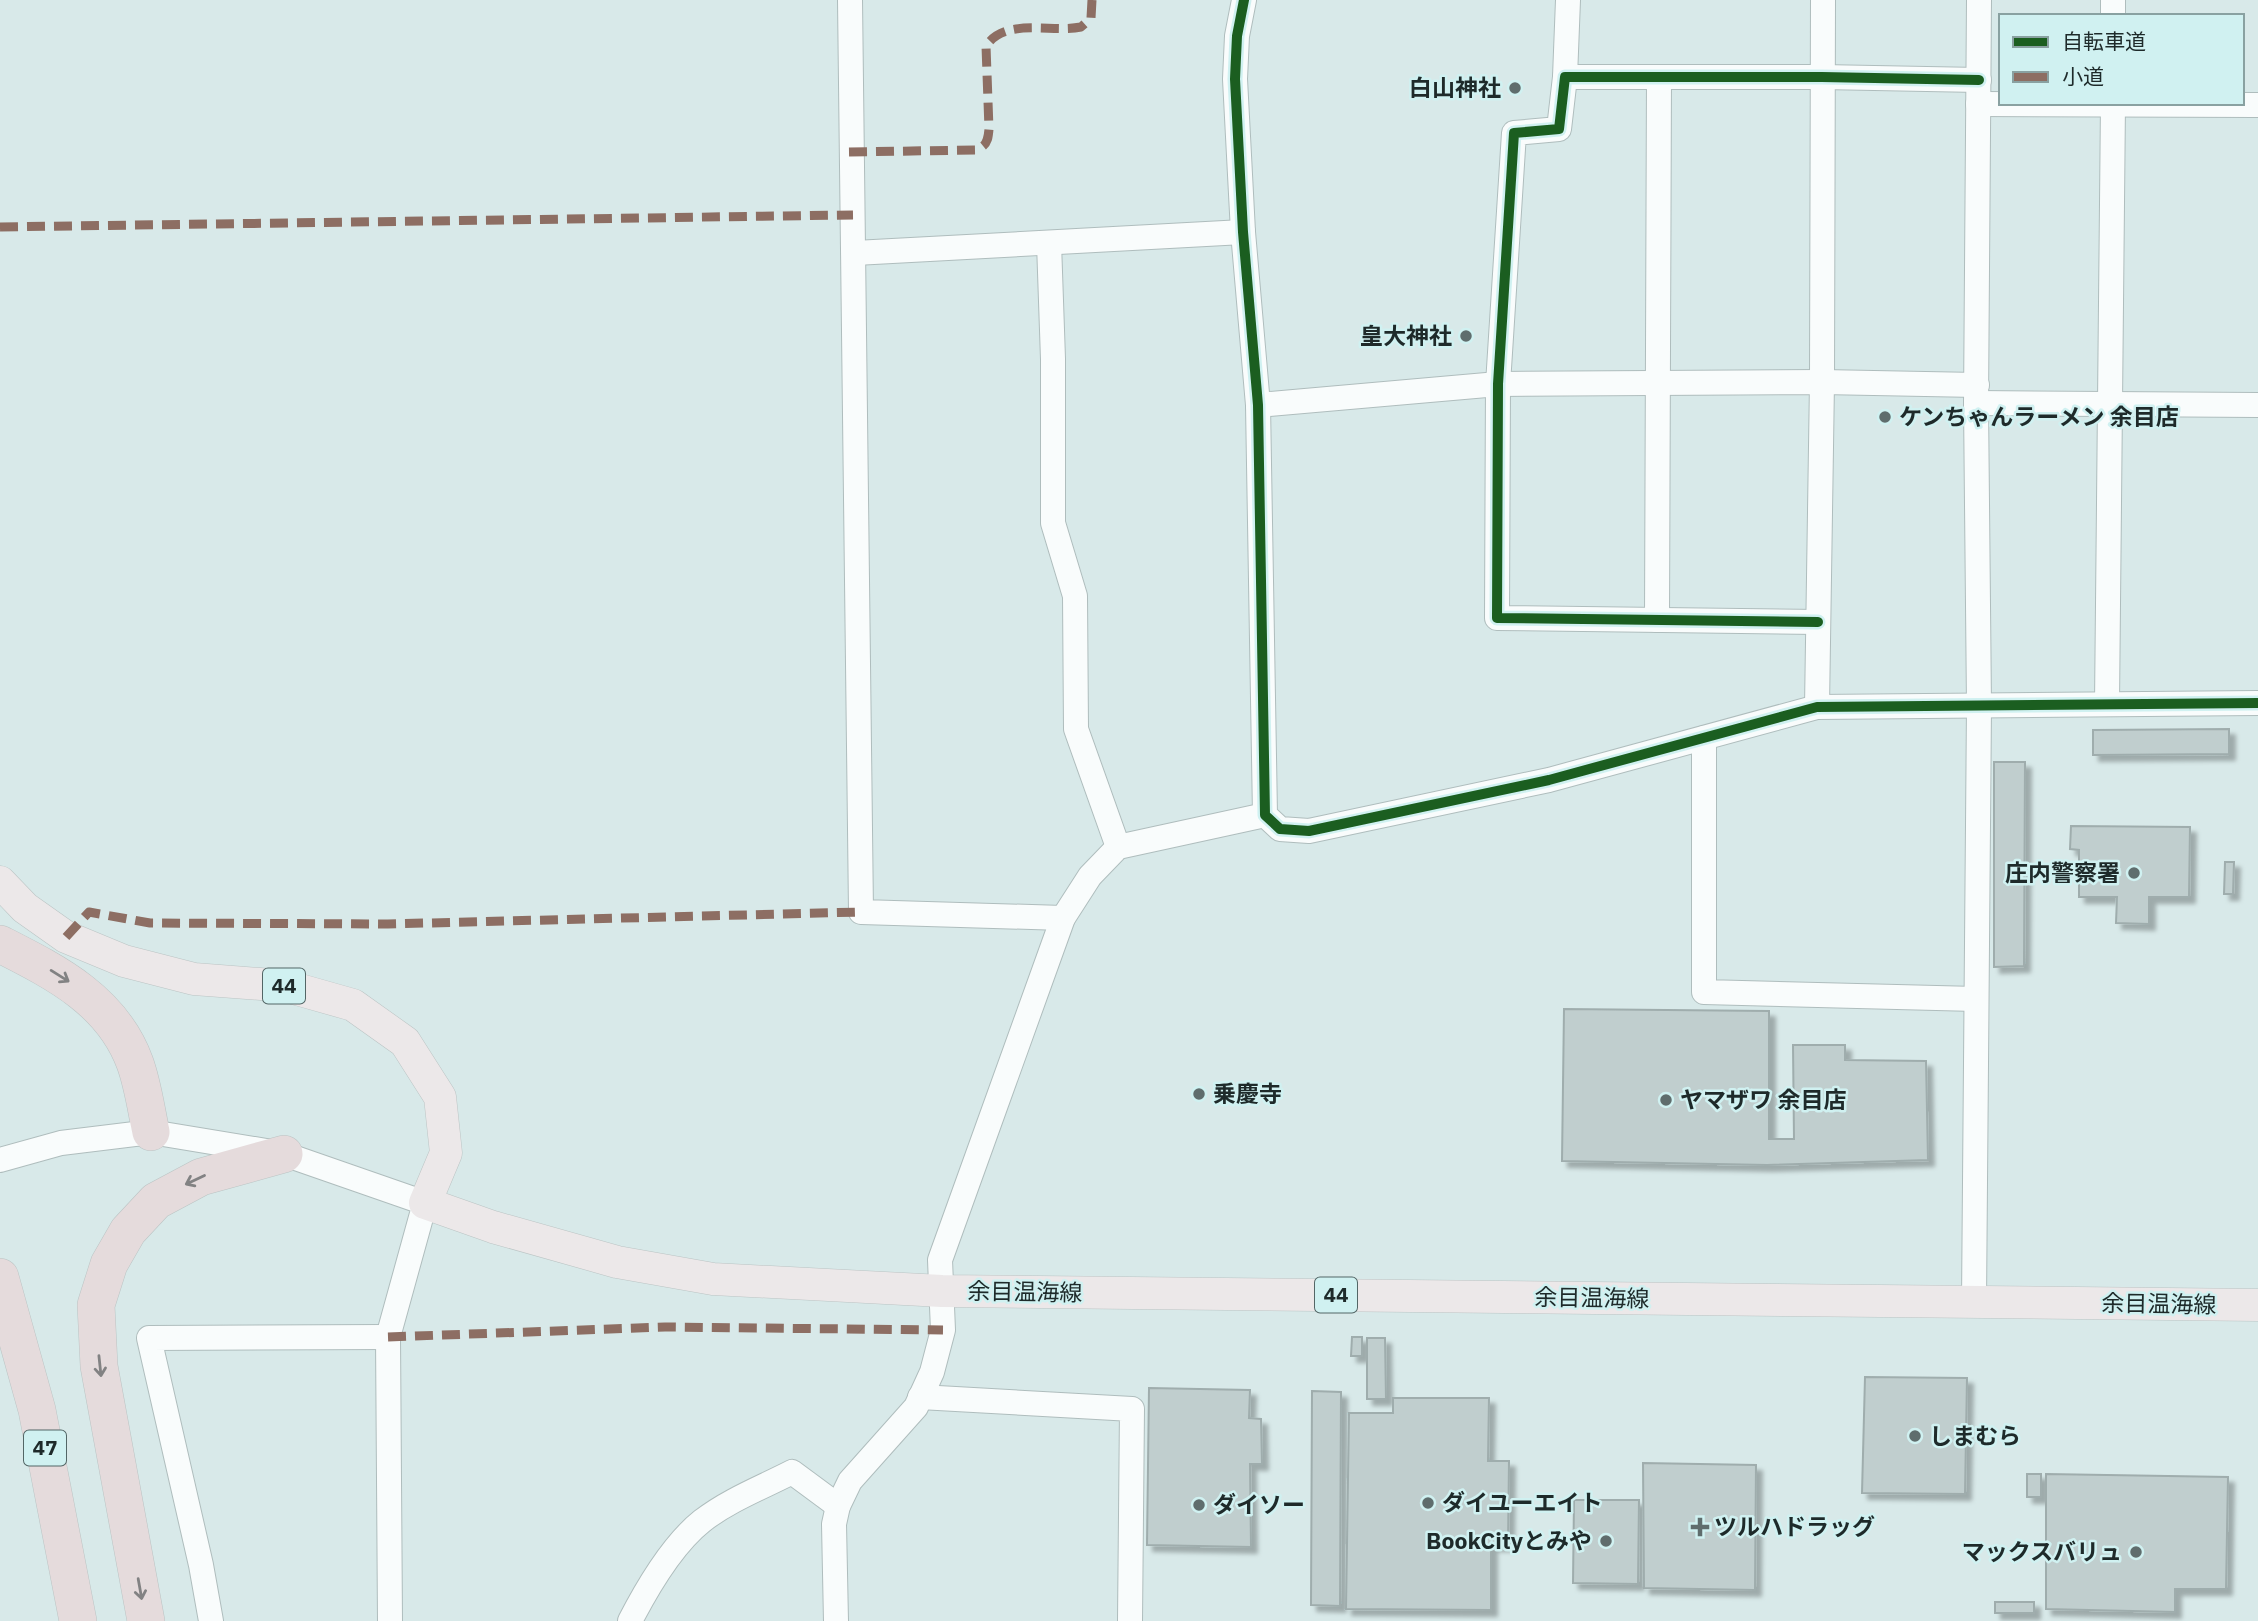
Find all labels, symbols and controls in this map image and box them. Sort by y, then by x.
legend [1999,14,2244,105]
text: 自転車道 [2062,27,2146,55]
text: 小道 [2062,62,2104,90]
place label: 白山神社 [1409,72,1501,102]
marker: 白山神社 [1507,80,1523,96]
place label: 皇大神社 [1360,320,1452,350]
marker: 皇大神社 [1458,328,1474,344]
place label: ケンちゃんラーメン 余目店 [1899,401,2179,431]
marker: ケンちゃんラーメン 余目店 [1877,409,1893,425]
place label: 庄内警察署 [2005,857,2120,887]
marker: 庄内警察署 [2126,865,2142,881]
road number: 44 [263,968,305,1004]
one-way arrow [49,970,69,984]
place label: 乗慶寺 [1213,1078,1282,1108]
place label: ヤマザワ 余目店 [1680,1084,1846,1114]
marker: 乗慶寺 [1191,1086,1207,1102]
marker: ヤマザワ 余目店 [1658,1092,1674,1108]
one-way arrow [185,1174,206,1188]
street label: 余目温海線 [967,1275,1083,1307]
road number: 44 [1315,1278,1357,1312]
street label: 余目温海線 [1534,1281,1650,1313]
street label: 余目温海線 [2101,1287,2217,1319]
one-way arrow [93,1354,106,1376]
place label: しまむら [1929,1420,2021,1450]
marker: しまむら [1907,1428,1923,1444]
road number: 47 [24,1430,66,1466]
place label: ダイユーエイト [1442,1487,1603,1517]
place label: ダイソー [1213,1489,1305,1519]
marker: ダイユーエイト [1420,1495,1436,1511]
marker: ダイソー [1191,1497,1207,1513]
place label: ツルハドラッグ [1714,1511,1875,1541]
marker: ツルハドラッグ [1692,1519,1708,1535]
place label: BookCityとみや [1426,1525,1592,1555]
marker: BookCityとみや [1598,1533,1614,1549]
place label: マックスバリュ [1962,1536,2122,1566]
marker: マックスバリュ [2128,1544,2144,1560]
one-way arrow [134,1577,147,1600]

